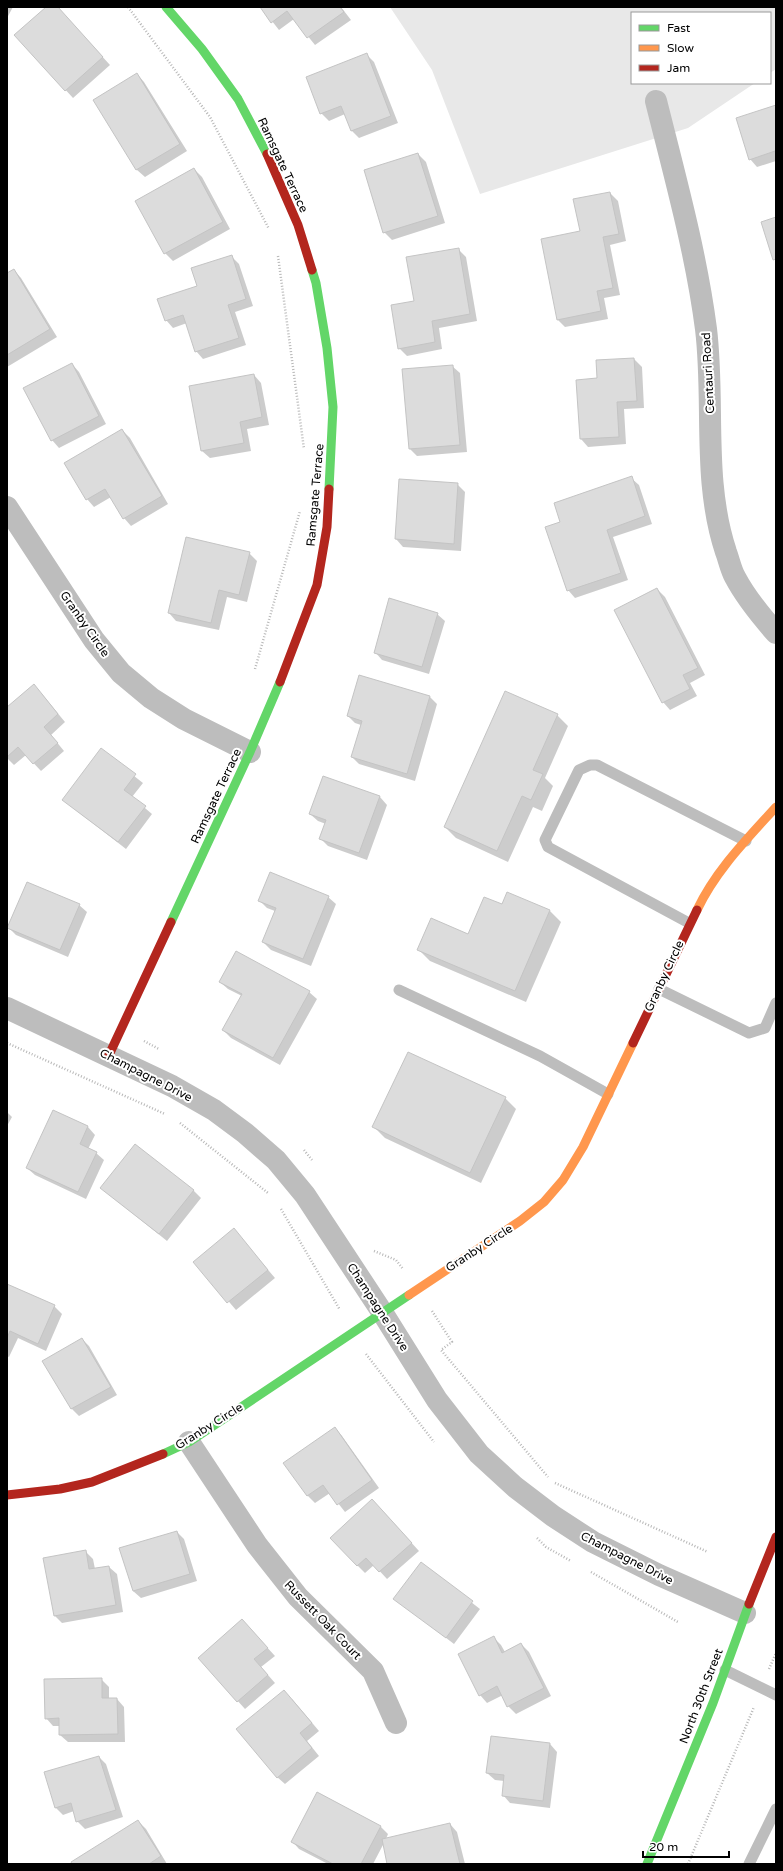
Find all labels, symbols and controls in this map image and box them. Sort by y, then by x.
legend [631,12,771,84]
text: Fast [667,21,691,35]
text: Slow [667,41,694,55]
text: Jam [667,61,690,75]
street label: Ramsgate Terrace [255,115,311,215]
street label: Centauri Road [699,332,717,414]
street label: Ramsgate Terrace [304,443,326,547]
street label: Granby Circle [57,589,113,660]
street label: Ramsgate Terrace [188,746,244,846]
street label: Granby Circle [641,938,687,1014]
street label: Champagne Drive [97,1046,195,1105]
street label: Granby Circle [443,1221,515,1275]
street label: Champagne Drive [344,1260,412,1354]
street label: Granby Circle [173,1400,245,1452]
street label: Champagne Drive [578,1529,676,1588]
street label: Russett Oak Court [282,1578,365,1663]
street label: North 30th Street [676,1646,726,1746]
scale bar [643,1833,729,1859]
text: 20 m [649,1840,678,1854]

